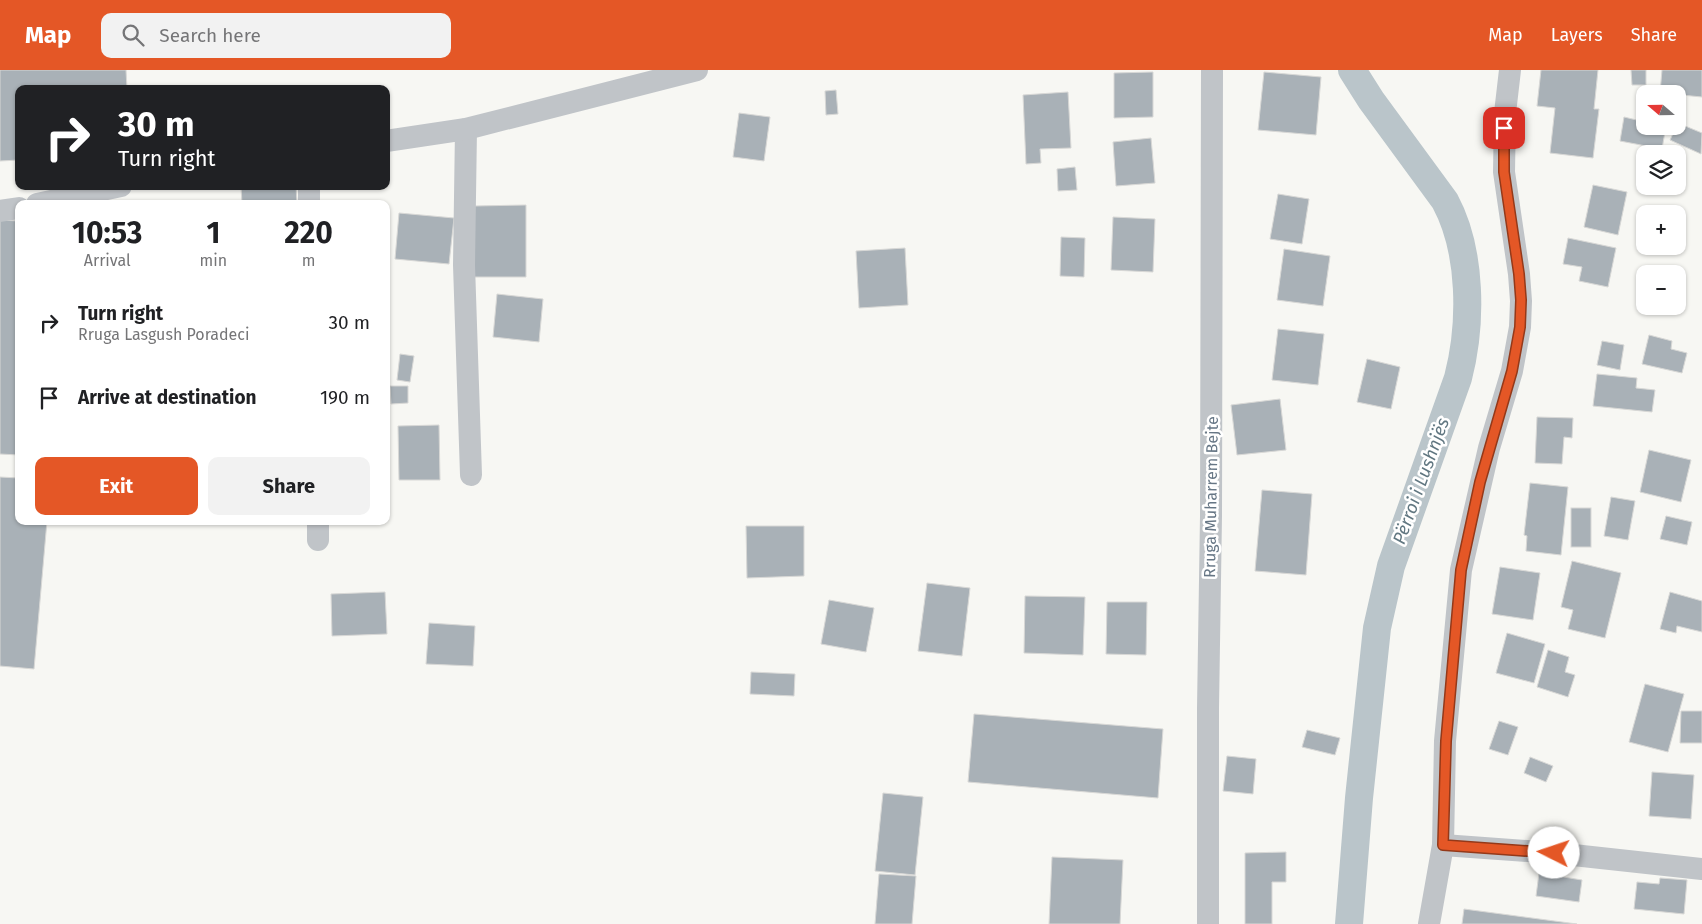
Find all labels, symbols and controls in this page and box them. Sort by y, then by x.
search box [101,13,451,58]
text: Map [25,21,71,49]
icon: search [119,21,147,49]
text: Search here [159,24,261,47]
text: Map [1488,24,1523,46]
text: Layers [1551,24,1603,46]
text: Share [1631,24,1677,46]
north arrow [1636,85,1686,135]
map controls [1636,85,1686,315]
text: 30 m [118,103,195,145]
icon: right [35,105,100,170]
pin [1483,107,1525,149]
icon: arrive [1490,114,1518,142]
text: Turn right [118,145,215,172]
button: layers [1636,145,1686,195]
button: + [1636,205,1686,255]
text: 10:53 [72,215,142,251]
text: 1 [206,215,220,251]
text: 220 [284,215,333,251]
text: Arrival [84,251,131,270]
text: min [200,251,227,270]
text: m [302,251,315,270]
button: − [1636,265,1686,315]
text: Turn right [78,302,163,325]
icon: right [35,309,63,337]
text: 30 m [329,311,370,334]
text: Rruga Lasgush Poradeci [78,325,249,344]
icon: arrive [35,384,63,412]
text: Arrive at destination [78,386,257,409]
text: 190 m [320,386,370,409]
water label: Përroi i Lushnjës [1388,415,1454,547]
street label: Rruga Muharrem Bejte [1200,416,1222,578]
button: Exit [35,457,198,515]
button: Share [208,457,370,515]
position arrow [1527,826,1579,878]

